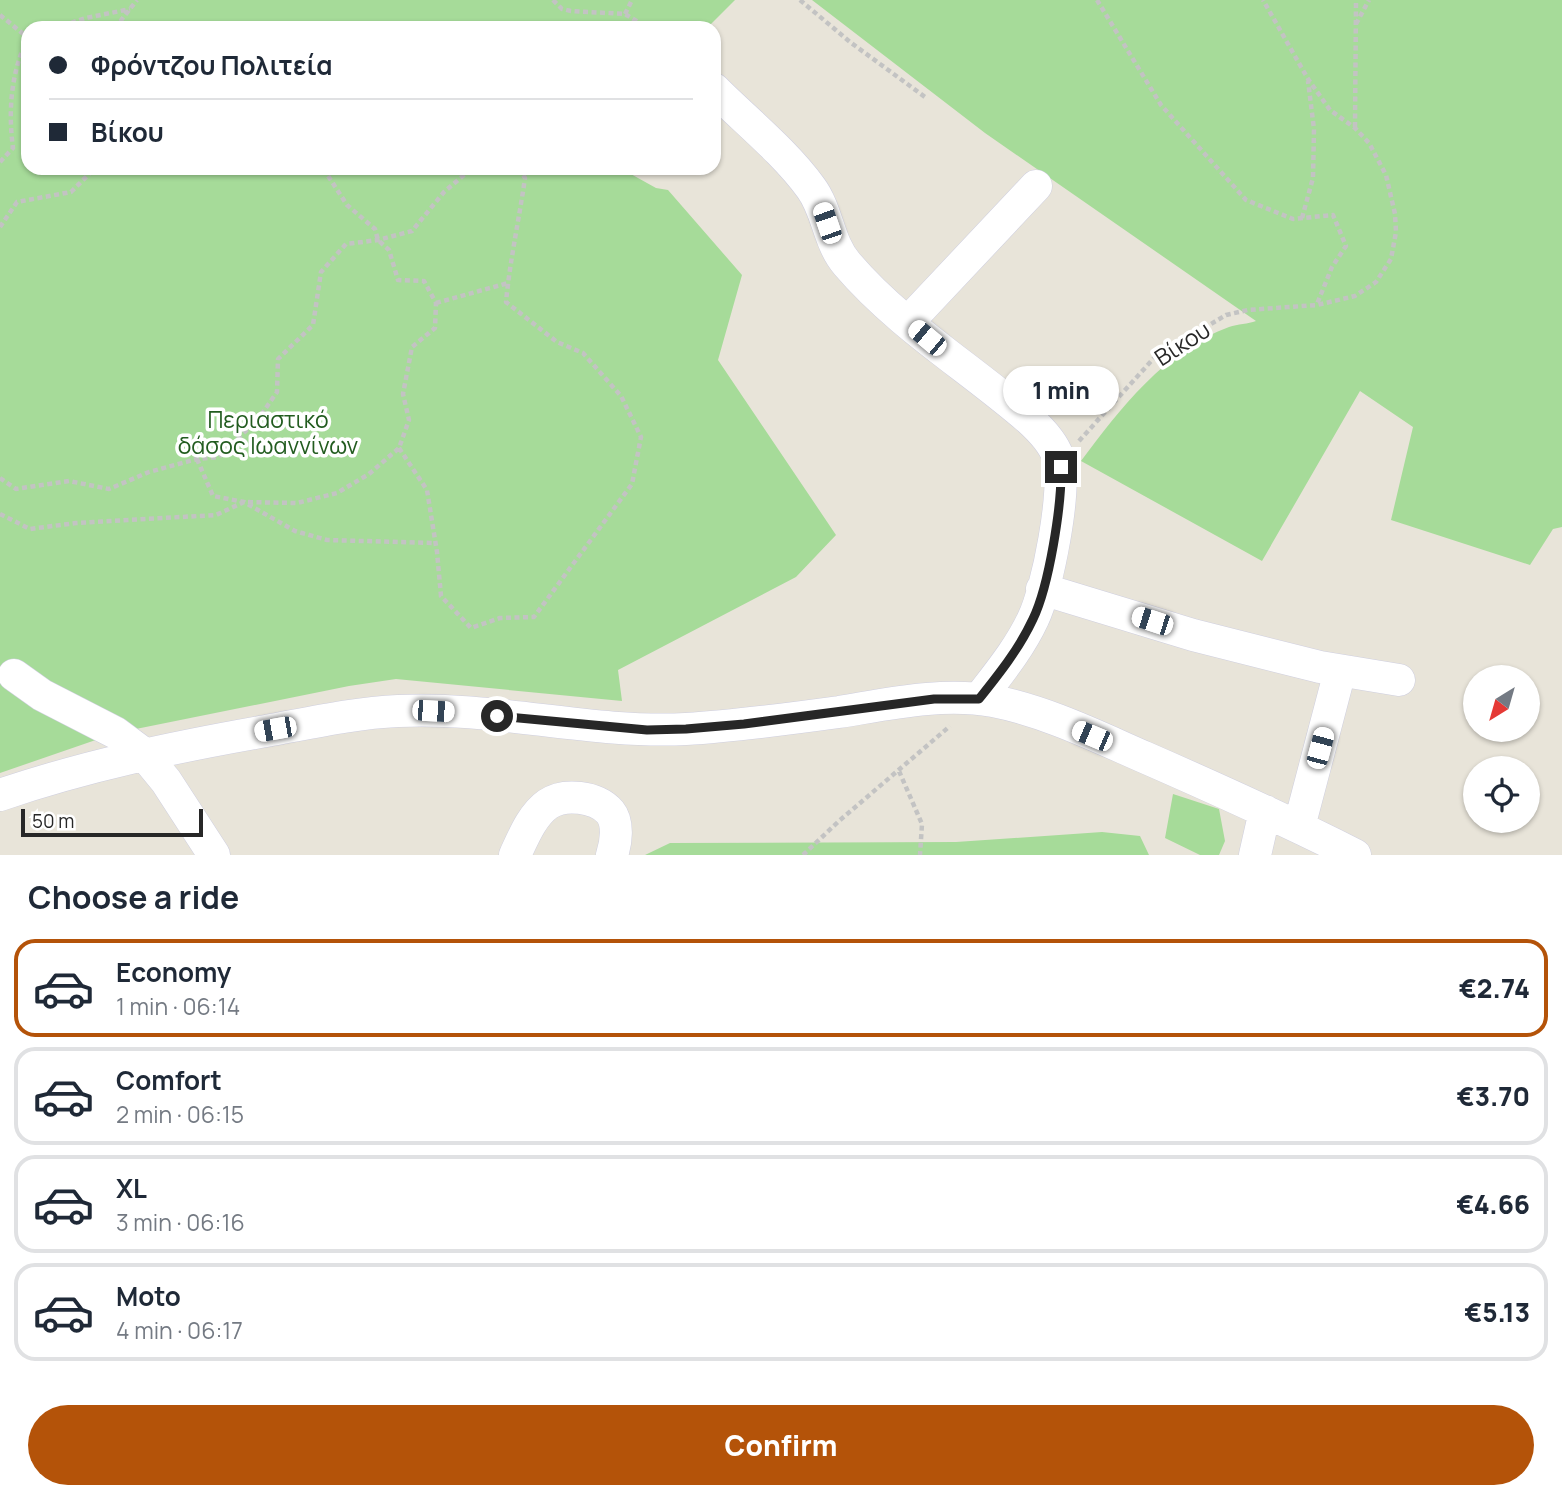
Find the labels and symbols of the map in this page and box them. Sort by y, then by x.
car [811,200,844,246]
street label: Βίκου [1148,313,1216,373]
car [905,316,950,360]
callout: 1 min [1003,365,1119,414]
park label: Περιαστικό δάσος Ιωαννίνων [178,403,359,461]
route end [1045,451,1077,483]
car [1129,605,1176,637]
north arrow [1463,665,1540,742]
car [412,699,455,723]
route start [481,700,513,732]
car [253,715,298,743]
car [1069,718,1116,754]
car [1305,725,1336,771]
scale bar [21,806,203,838]

